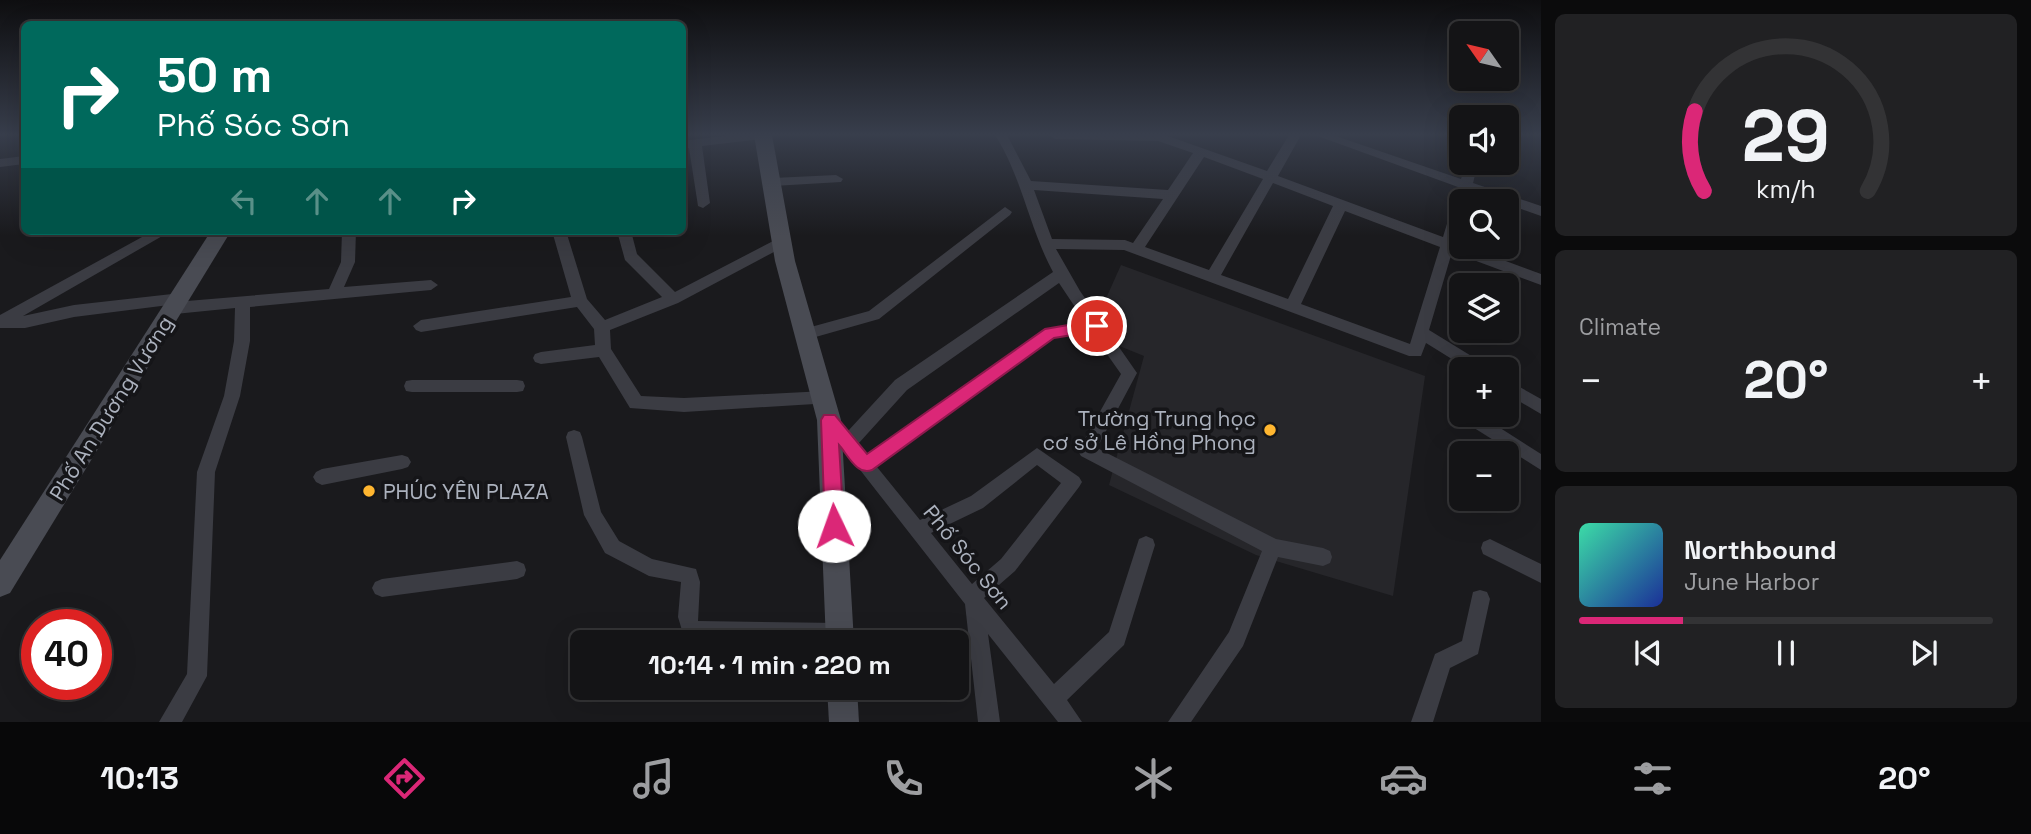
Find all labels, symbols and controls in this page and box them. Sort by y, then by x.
north arrow [1449,21,1519,91]
map controls [1449,21,1519,511]
text: 50 m [157,44,272,106]
icon: right [42,49,133,140]
text: 29 [1742,89,1830,182]
text: Phố Sóc Sơn [157,105,350,145]
button: sound [1449,105,1519,175]
text: km/h [1756,173,1816,205]
icon: left [225,182,263,220]
icon: ahead [298,182,336,220]
icon: ahead [371,182,409,220]
icon: right [444,182,482,220]
button: search [1449,189,1519,259]
button: layers [1449,273,1519,343]
pin [1067,296,1127,356]
icon: arrive [1078,307,1116,345]
street label: Phố An Dương Vương [43,311,179,505]
text: Climate [1579,312,1661,342]
text: 20° [1743,347,1829,413]
button: + [1449,357,1519,427]
text: − [1579,357,1603,405]
text: + [1969,357,1993,405]
place label: Trường Trung học cơ sở Lê Hồng Phong [1042,405,1256,456]
marker: Trường Trung học cơ sở Lê Hồng Phong [1262,422,1278,438]
button: − [1449,441,1519,511]
place label: PHÚC YÊN PLAZA [383,478,549,505]
marker: PHÚC YÊN PLAZA [361,483,377,499]
position arrow [797,489,871,563]
street label: Phố Sóc Sơn [918,499,1018,615]
text: Northbound [1684,533,1837,567]
text: June Harbor [1684,567,1819,597]
speed limit sign: 40 [21,609,112,700]
icon: previous [1629,634,1667,672]
icon: pause [1767,634,1805,672]
icon: next [1905,634,1943,672]
text: 10:14 · 1 min · 220 m [648,648,891,682]
icon: directions [380,754,429,803]
icon: music [629,754,678,803]
icon: phone [879,754,928,803]
icon: climate [1129,754,1178,803]
icon: car [1379,754,1428,803]
icon: filters [1628,754,1677,803]
text: 10:13 [100,758,179,798]
text: 20° [1878,758,1931,798]

